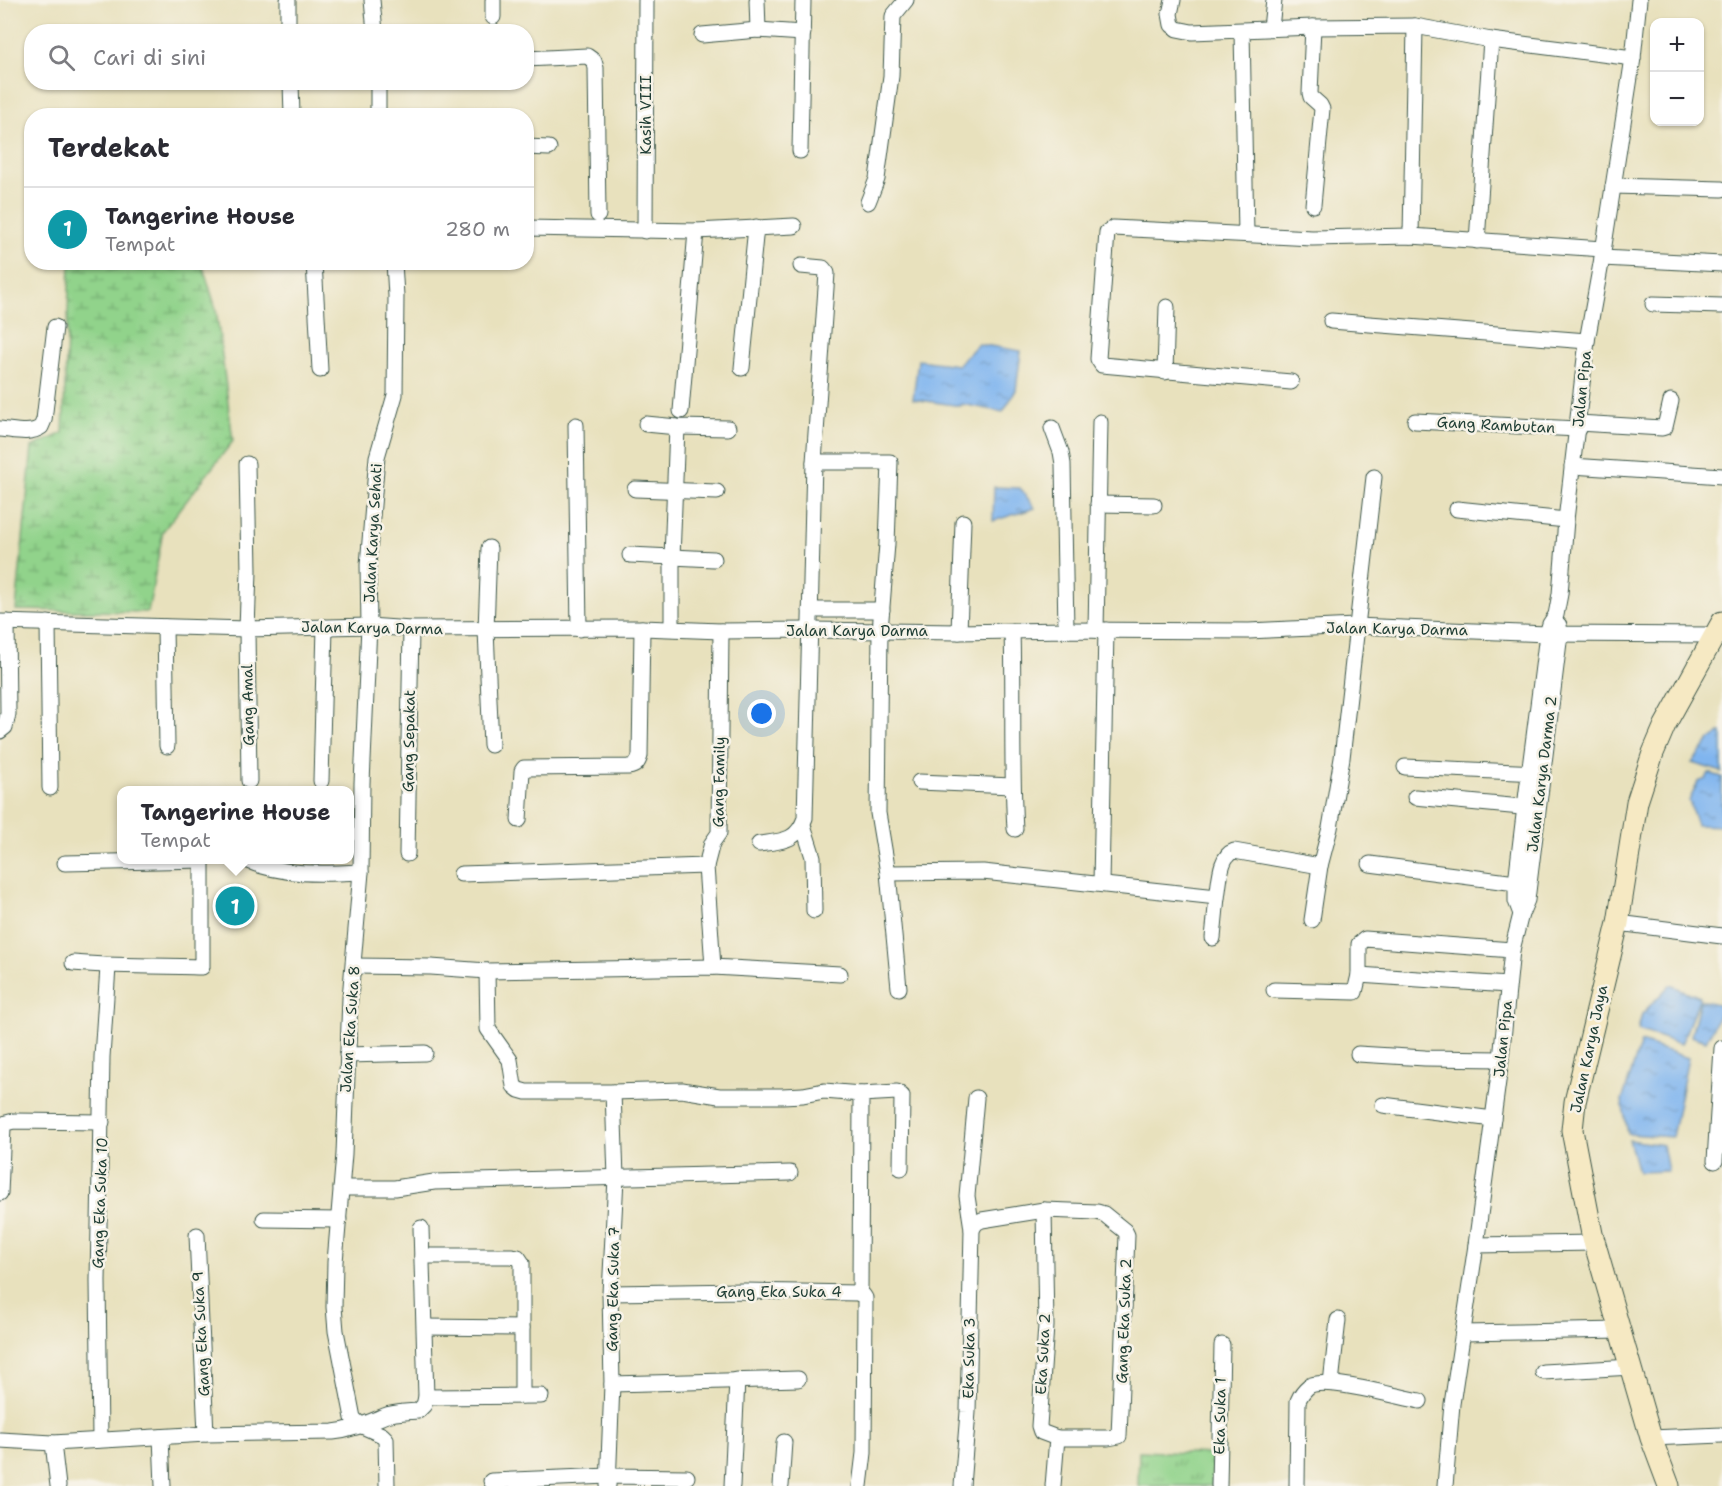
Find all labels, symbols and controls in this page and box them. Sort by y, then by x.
map controls [1650,18,1704,126]
button: + [1650,18,1704,72]
search box [24,24,534,90]
icon: search [45,41,78,74]
text: Cari di sini [93,43,206,72]
button: − [1650,72,1704,126]
street label: Kasih VIII [636,75,656,155]
text: Terdekat [48,130,170,165]
text: Tangerine House [105,202,295,231]
text: 1 [63,216,72,242]
text: 280 m [445,216,510,242]
text: Tempat [105,231,175,257]
street label: Jalan Pipa [1568,349,1596,428]
street label: Gang Rambutan [1436,412,1556,438]
street label: Jalan Karya Sehati [359,463,387,603]
street label: Jalan Karya Darma [301,617,444,639]
street label: Jalan Karya Darma [1326,618,1469,640]
street label: Jalan Karya Darma [786,621,929,641]
street label: Gang Amal [237,664,259,746]
street label: Gang Sepakat [398,690,420,792]
street label: Jalan Karya Darma 2 [1522,695,1562,853]
your location [747,699,776,728]
street label: Gang Family [708,736,730,828]
popup [117,786,354,864]
text: Tangerine House [140,798,331,827]
text: Tempat [140,827,211,853]
pin: 1 [216,884,254,928]
street label: Jalan Eka Suka 8 [336,965,364,1093]
street label: Jalan Karya Jaya [1566,983,1612,1115]
street label: Jalan Pipa [1489,999,1517,1078]
street label: Gang Eka Suka 10 [88,1137,112,1269]
street label: Gang Eka Suka 7 [602,1226,624,1352]
street label: Gang Eka Suka 2 [1112,1258,1136,1384]
street label: Gang Eka Suka 9 [188,1271,214,1397]
street label: Gang Eka Suka 4 [716,1282,842,1302]
street label: Eka Suka 2 [1031,1313,1055,1395]
street label: Eka Suka 3 [958,1317,980,1399]
street label: Eka Suka 1 [1209,1377,1231,1455]

